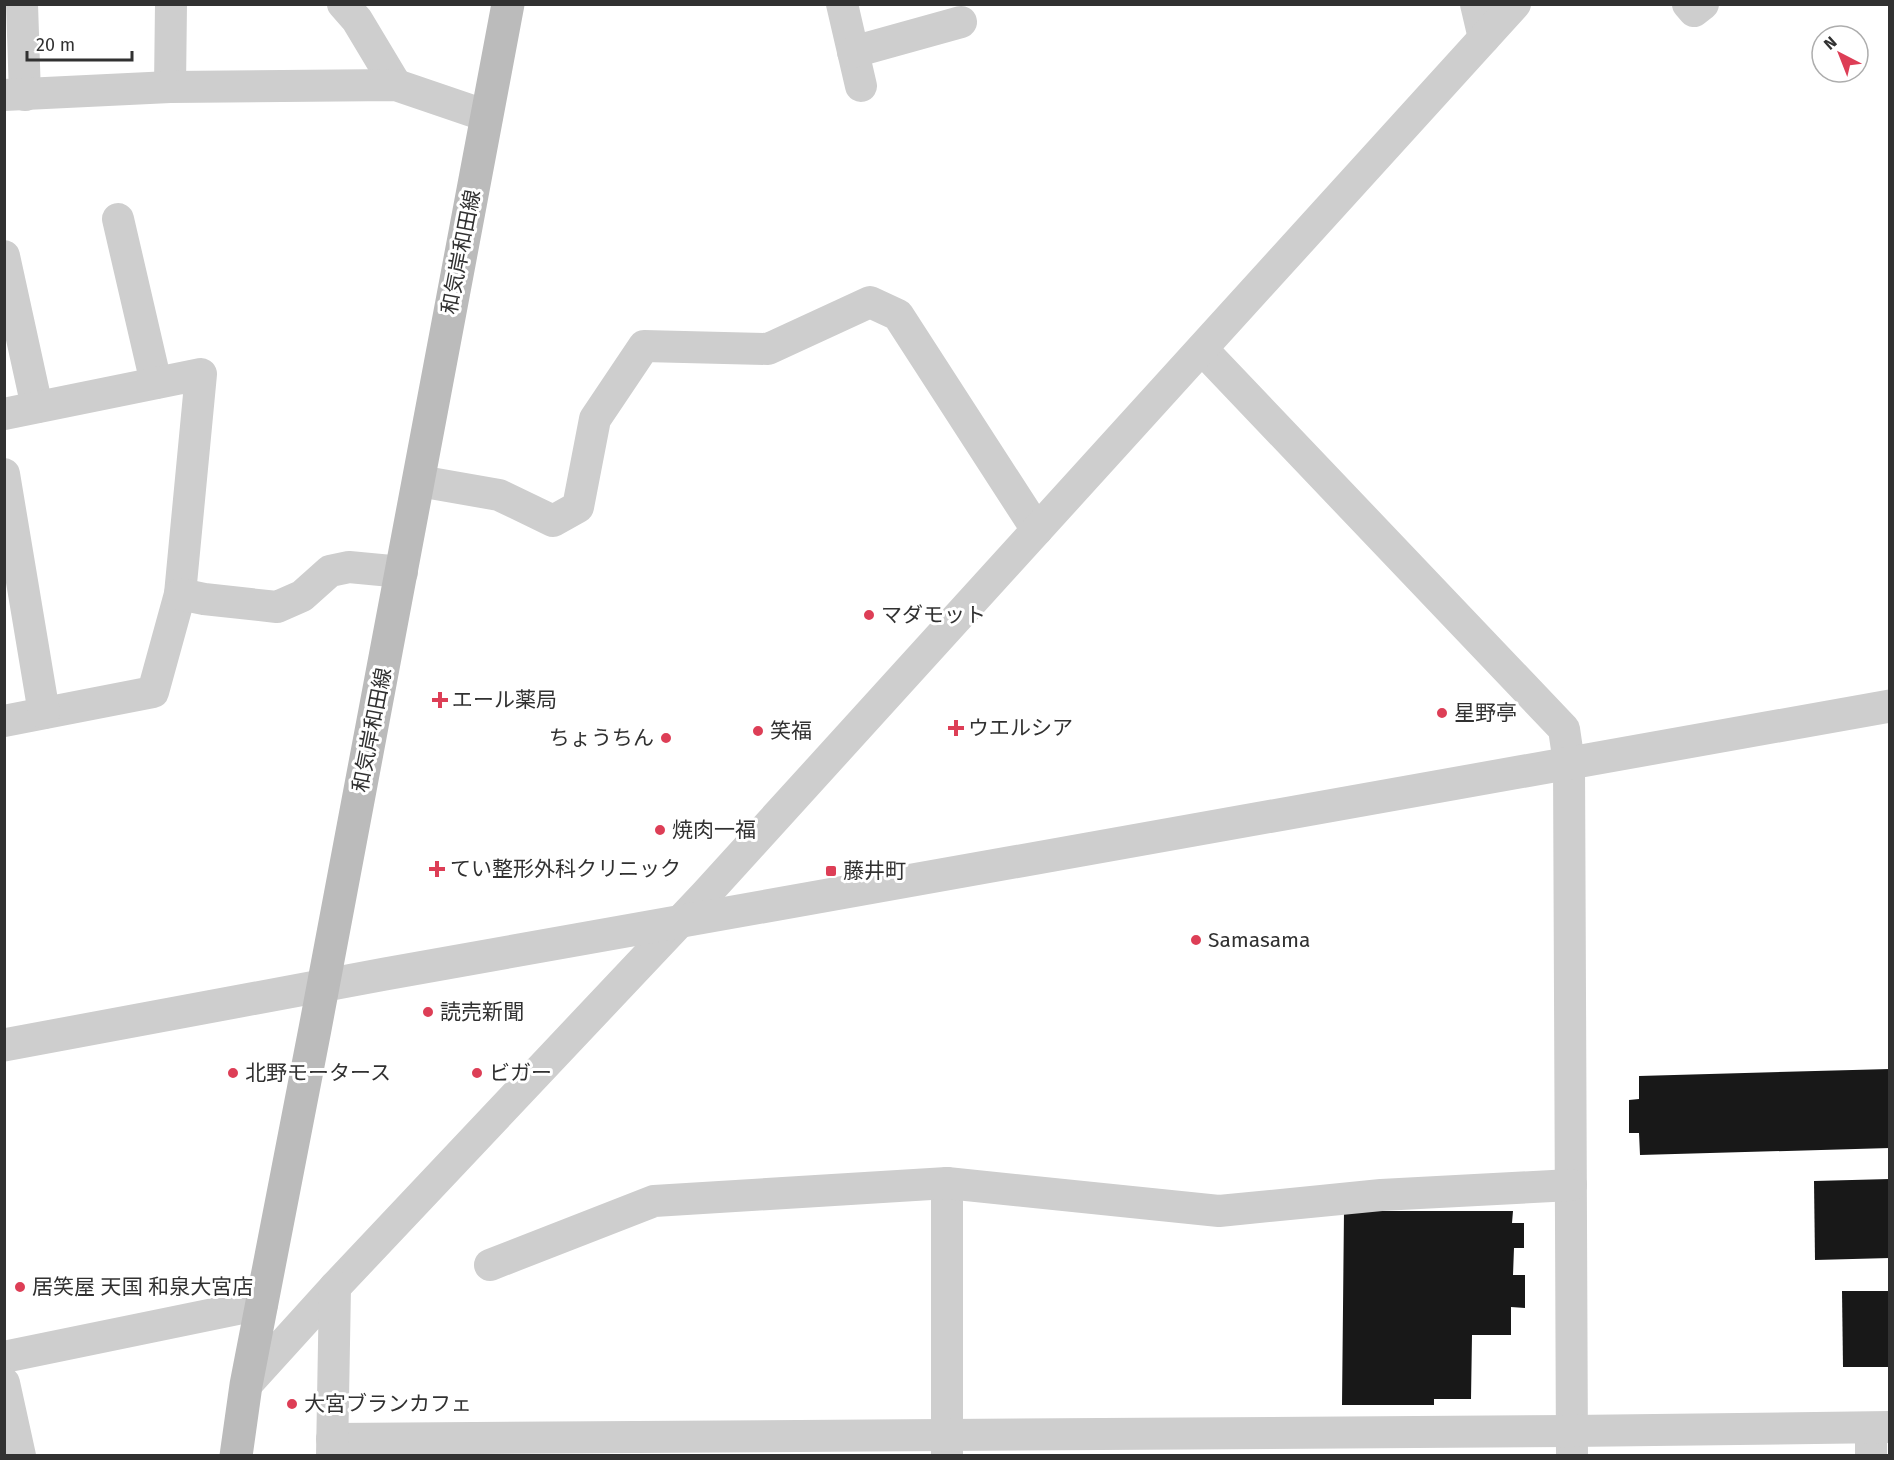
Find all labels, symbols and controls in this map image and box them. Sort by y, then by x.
scale bar [27,24,132,62]
north arrow [1810,24,1870,84]
text: N [1820,33,1841,54]
text: 20 m [36,34,75,56]
street label: 和気岸和田線 [436,188,486,316]
place label: マダモット [881,602,986,628]
marker: マダモット [862,608,876,622]
street label: 和気岸和田線 [347,666,397,794]
place label: エール薬局 [452,687,557,713]
marker: エール薬局 [433,693,447,707]
place label: 星野亭 [1454,700,1517,726]
marker: 星野亭 [1435,706,1449,720]
place label: ウエルシア [968,715,1073,741]
place label: 笑福 [770,718,812,744]
marker: ウエルシア [949,721,963,735]
marker: 笑福 [751,724,765,738]
place label: ちょうちん [549,725,654,751]
marker: ちょうちん [659,731,673,745]
place label: 焼肉一福 [672,817,756,843]
marker: 焼肉一福 [653,823,667,837]
place label: てい整形外科クリニック [450,856,681,882]
place label: 藤井町 [843,858,906,884]
marker: てい整形外科クリニック [428,860,446,878]
marker: 藤井町 [824,864,838,878]
place label: Samasama [1208,927,1311,953]
marker: Samasama [1189,933,1203,947]
place label: 読売新聞 [440,999,524,1025]
marker: 読売新聞 [421,1005,435,1019]
place label: 北野モータース [245,1060,391,1086]
place label: ビガー [489,1060,552,1086]
marker: 北野モータース [226,1066,240,1080]
marker: ビガー [470,1066,484,1080]
place label: 居笑屋 天国 和泉大宮店 [32,1274,253,1300]
marker: 居笑屋 天国 和泉大宮店 [13,1280,27,1294]
place label: 大宮ブランカフェ [304,1391,472,1417]
marker: 大宮ブランカフェ [285,1397,299,1411]

